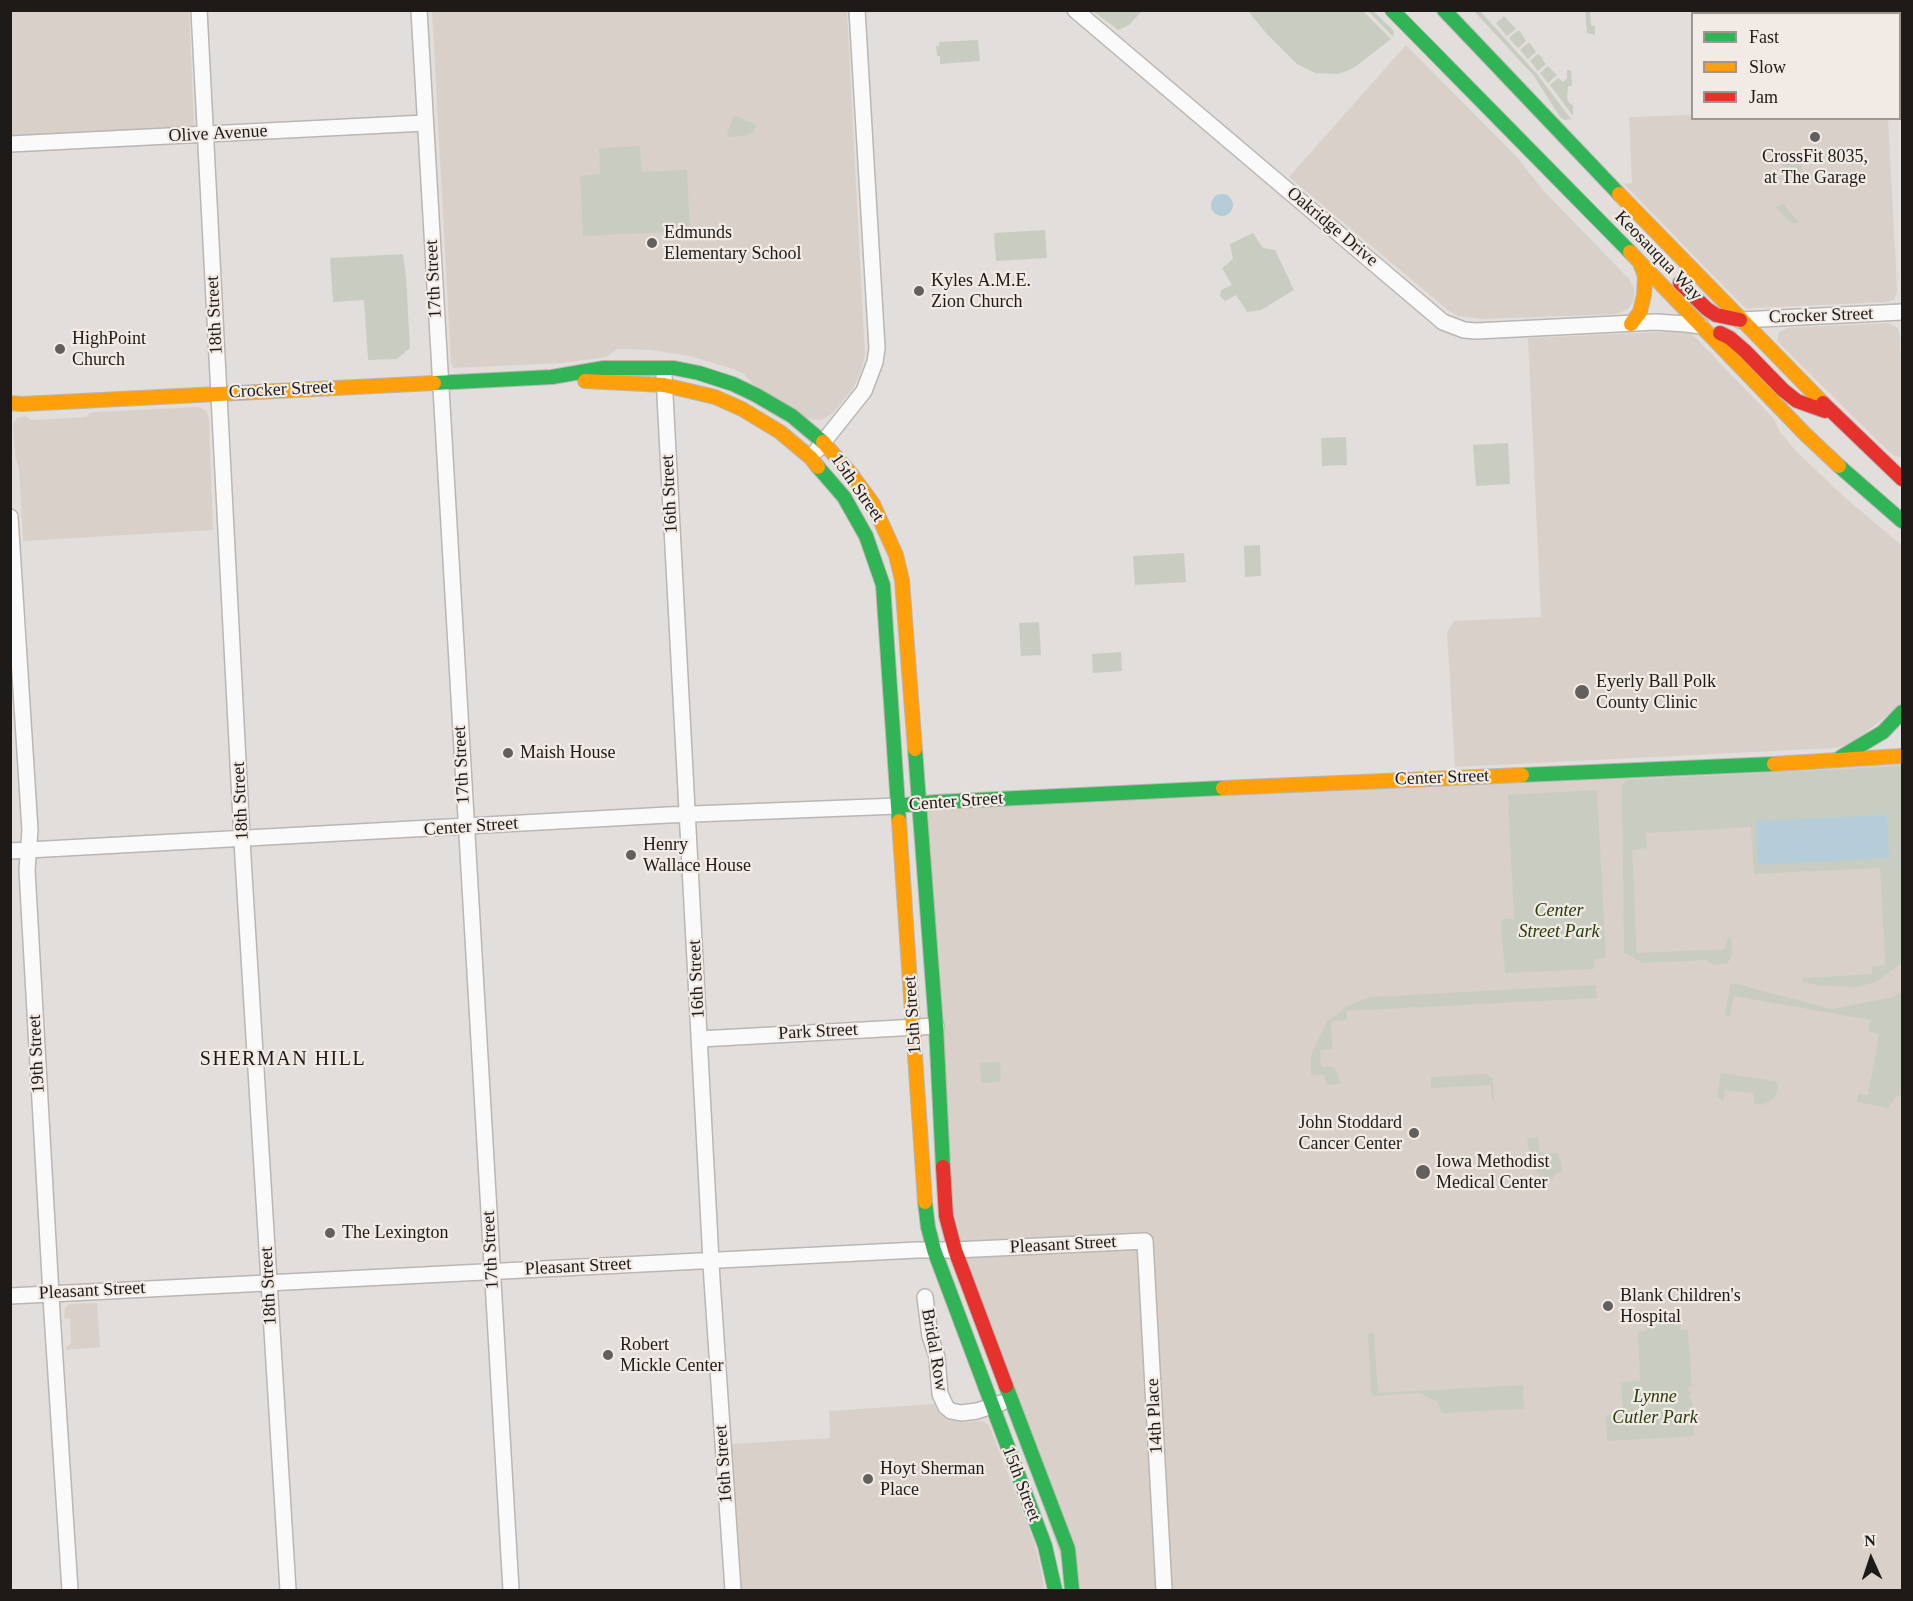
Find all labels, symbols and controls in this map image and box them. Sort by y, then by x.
legend [1691,12,1901,120]
text: Fast [1749,27,1779,47]
text: Slow [1749,57,1786,77]
text: Jam [1749,87,1778,107]
street label: Olive Avenue [168,121,268,147]
marker: CrossFit 8035, at The Garage [1808,130,1822,144]
place label: CrossFit 8035, at The Garage [1762,146,1868,188]
street label: Oakridge Drive [1282,183,1382,271]
street label: Keosauqua Way [1610,206,1706,306]
place label: Edmunds Elementary School [664,222,801,264]
marker: Edmunds Elementary School [645,236,659,250]
street label: 17th Street [421,239,447,319]
place label: Kyles A.M.E. Zion Church [931,270,1031,312]
street label: 18th Street [202,275,228,355]
marker: Kyles A.M.E. Zion Church [912,284,926,298]
street label: Crocker Street [1768,303,1874,329]
place label: HighPoint Church [72,328,146,370]
marker: HighPoint Church [53,342,67,356]
street label: Crocker Street [228,376,334,404]
street label: 15th Street [826,450,888,526]
street label: 16th Street [657,454,683,534]
place label: Eyerly Ball Polk County Clinic [1596,671,1716,714]
marker: Eyerly Ball Polk County Clinic [1573,683,1591,701]
street label: 17th Street [449,725,475,805]
place label: Maish House [520,742,615,764]
marker: Maish House [501,746,515,760]
street label: 18th Street [228,761,254,841]
street label: Center Street [1394,766,1490,790]
street label: Center Street [908,788,1004,816]
street label: Center Street [423,813,519,841]
place label: Henry Wallace House [643,834,751,876]
marker: Henry Wallace House [624,848,638,862]
park label: Center Street Park [1519,900,1599,942]
street label: 16th Street [684,939,710,1019]
street label: 15th Street [899,975,927,1055]
street label: 19th Street [24,1014,50,1094]
street label: Park Street [778,1019,858,1045]
district label: SHERMAN HILL [200,1048,366,1072]
place label: John Stoddard Cancer Center [1298,1112,1402,1154]
marker: John Stoddard Cancer Center [1407,1126,1421,1140]
place label: Iowa Methodist Medical Center [1436,1151,1549,1194]
marker: Iowa Methodist Medical Center [1414,1163,1432,1181]
street label: 17th Street [478,1210,504,1290]
place label: The Lexington [342,1222,448,1244]
marker: The Lexington [323,1226,337,1240]
street label: Pleasant Street [1009,1231,1117,1259]
street label: 18th Street [256,1246,282,1326]
street label: Pleasant Street [524,1253,632,1281]
street label: Pleasant Street [38,1277,146,1305]
place label: Blank Children's Hospital [1620,1285,1741,1328]
marker: Blank Children's Hospital [1601,1299,1615,1313]
street label: Bridal Row [916,1307,952,1393]
place label: Robert Mickle Center [620,1334,723,1376]
marker: Robert Mickle Center [601,1348,615,1362]
street label: 14th Place [1142,1378,1168,1454]
park label: Lynne Cutler Park [1612,1386,1698,1428]
street label: 16th Street [710,1424,738,1504]
street label: 15th Street [997,1443,1045,1525]
place label: Hoyt Sherman Place [880,1458,984,1500]
marker: Hoyt Sherman Place [861,1472,875,1486]
north arrow [1841,1529,1901,1589]
text: N [1864,1532,1876,1549]

